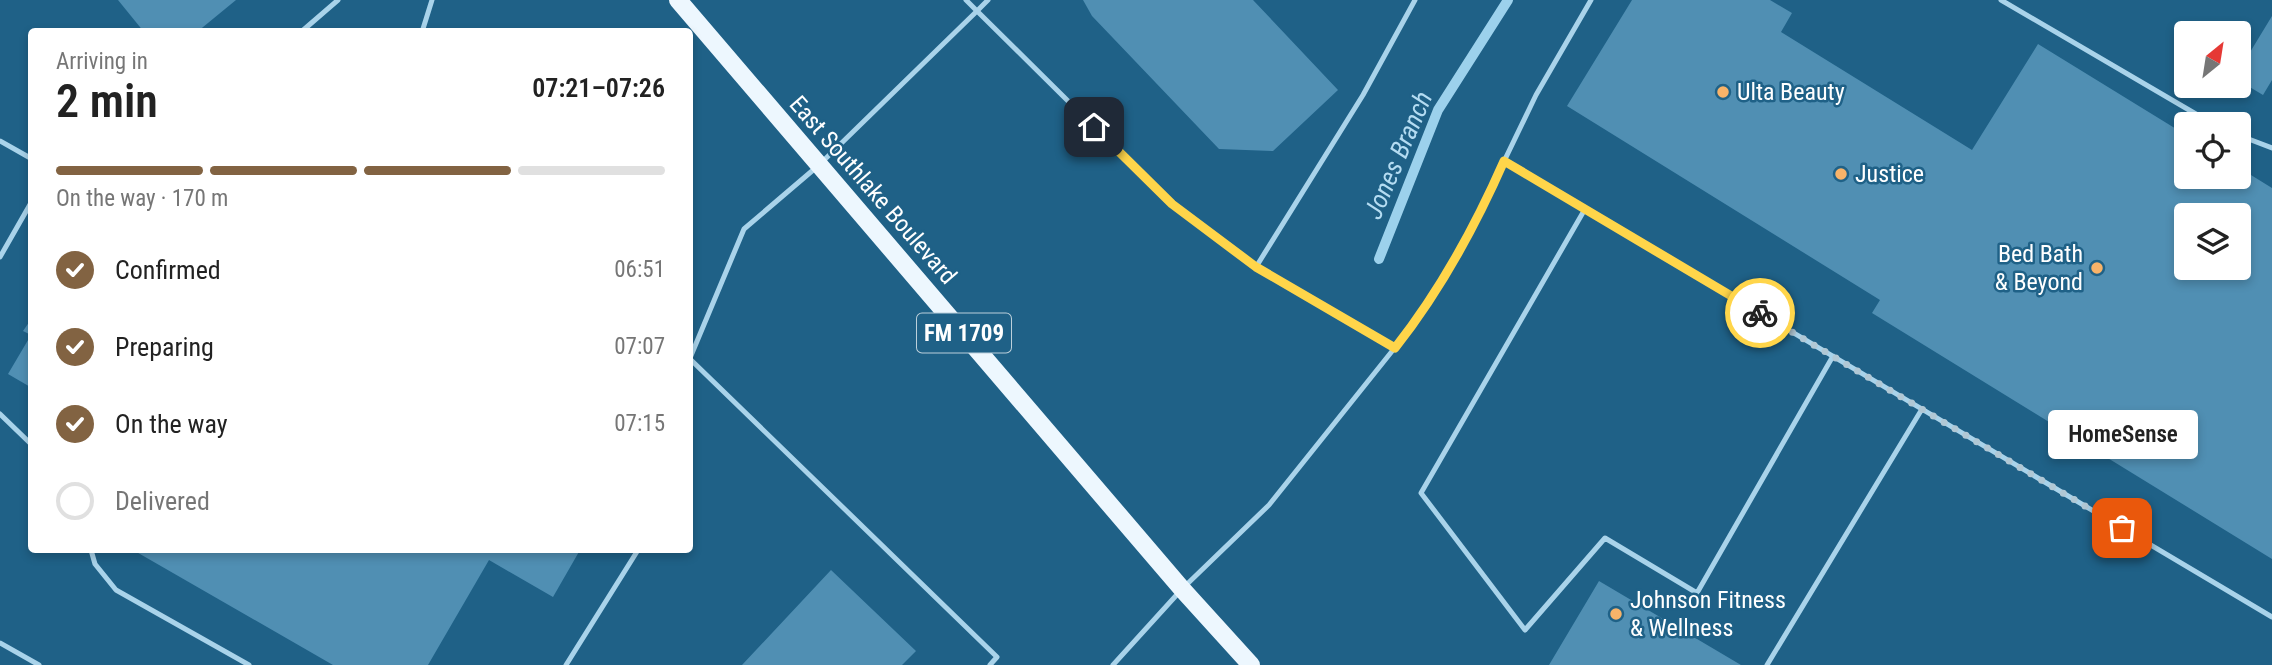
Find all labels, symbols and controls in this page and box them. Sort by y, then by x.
north arrow [2174,21,2250,98]
map controls [2174,21,2251,280]
text: Arriving in [56,48,148,75]
text: 07:21–07:26 [532,73,665,103]
text: 2 min [56,74,158,128]
place label: Ulta Beauty [1737,78,1845,106]
marker: Ulta Beauty [1715,84,1731,100]
water label: Jones Branch [1358,87,1438,223]
street label: East Southlake Boulevard [784,90,962,290]
pin [1064,97,1124,157]
icon: home [1075,108,1113,146]
button: locate [2174,112,2251,189]
place label: Justice [1855,160,1924,188]
marker: Justice [1833,166,1849,182]
text: On the way · 170 m [56,185,228,212]
button: layers [2174,203,2251,280]
place label: Bed Bath & Beyond [1995,240,2083,296]
icon: check [56,251,94,289]
text: Confirmed [115,255,221,285]
text: 06:51 [614,256,665,283]
marker: Bed Bath & Beyond [2089,260,2105,276]
courier [1725,278,1795,348]
icon: bike [1741,294,1779,332]
road number: FM 1709 [917,314,1011,352]
icon: check [56,328,94,366]
text: Preparing [115,332,214,362]
text: 07:07 [614,333,665,360]
icon: check [56,405,94,443]
text: On the way [115,409,228,439]
callout: HomeSense [2047,409,2197,458]
text: 07:15 [614,410,665,437]
text: HomeSense [2068,421,2178,448]
text: Delivered [115,486,210,516]
pin [2092,498,2152,558]
icon: bag [2103,509,2141,547]
place label: Johnson Fitness & Wellness [1630,586,1786,642]
marker: Johnson Fitness & Wellness [1608,606,1624,622]

